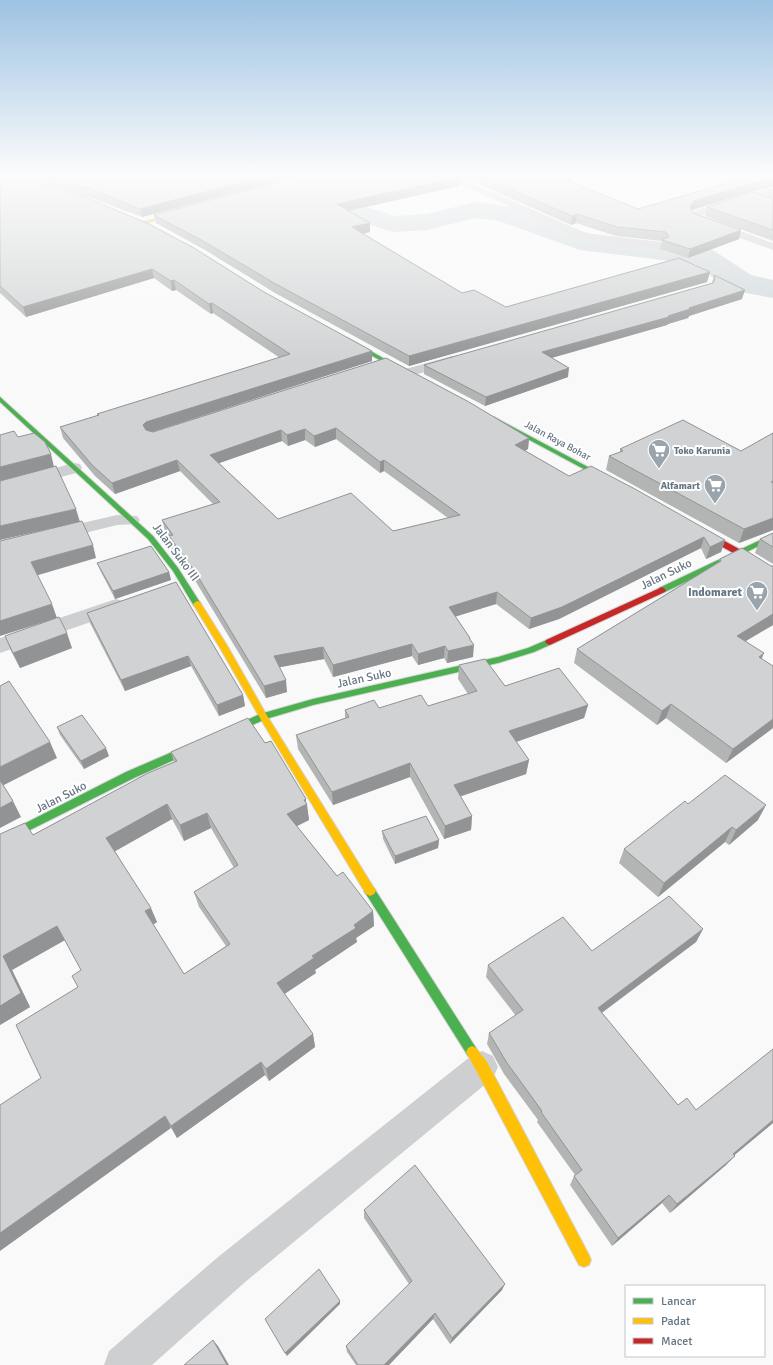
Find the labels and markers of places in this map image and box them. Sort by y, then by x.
supermarket icon: Toko Karunia [646,437,672,470]
place label: Toko Karunia [674,445,730,457]
supermarket icon: Alfamart [702,472,728,505]
place label: Alfamart [661,480,700,492]
supermarket icon: Indomaret [744,579,770,612]
place label: Indomaret [688,585,742,600]

